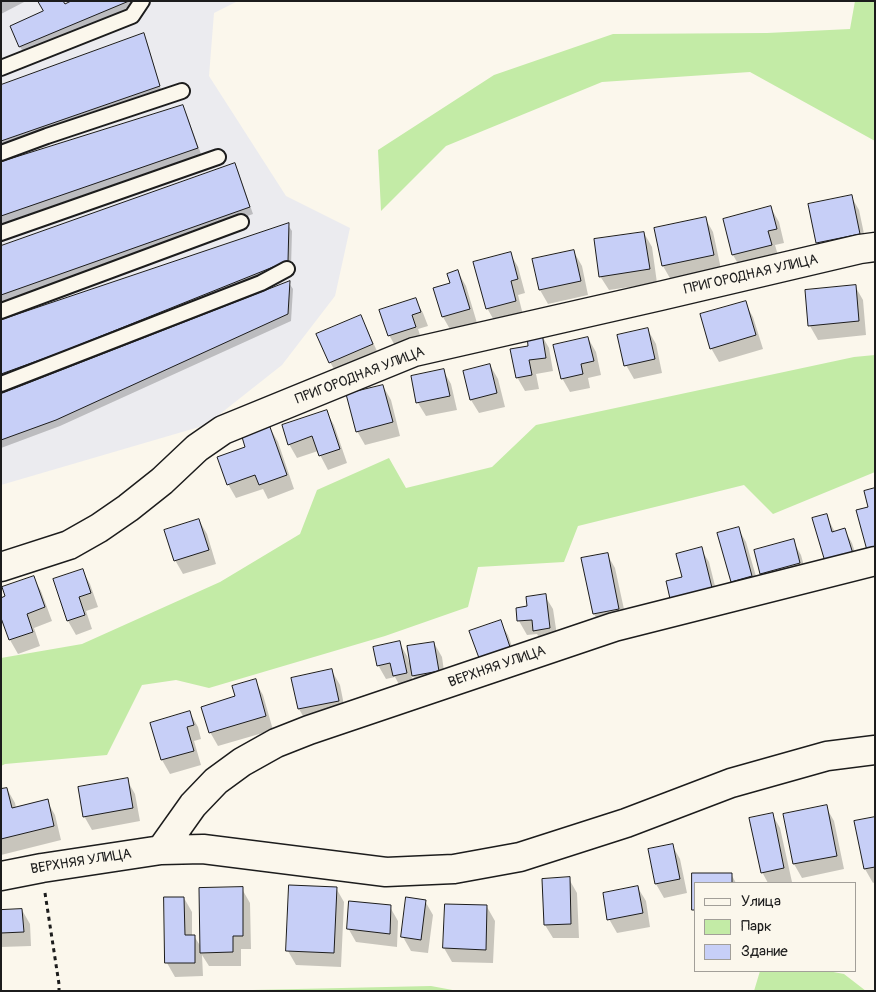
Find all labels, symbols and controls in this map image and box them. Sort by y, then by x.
street label: ПРИГОРОДНАЯ УЛИЦА [682,251,820,299]
street label: ПРИГОРОДНАЯ УЛИЦА [293,344,427,408]
street label: ВЕРХНЯЯ УЛИЦА [446,642,548,692]
street label: ВЕРХНЯЯ УЛИЦА [29,846,133,878]
legend [694,882,856,972]
text: Улица [741,892,781,911]
text: Парк [741,917,772,936]
text: Здание [741,942,788,961]

